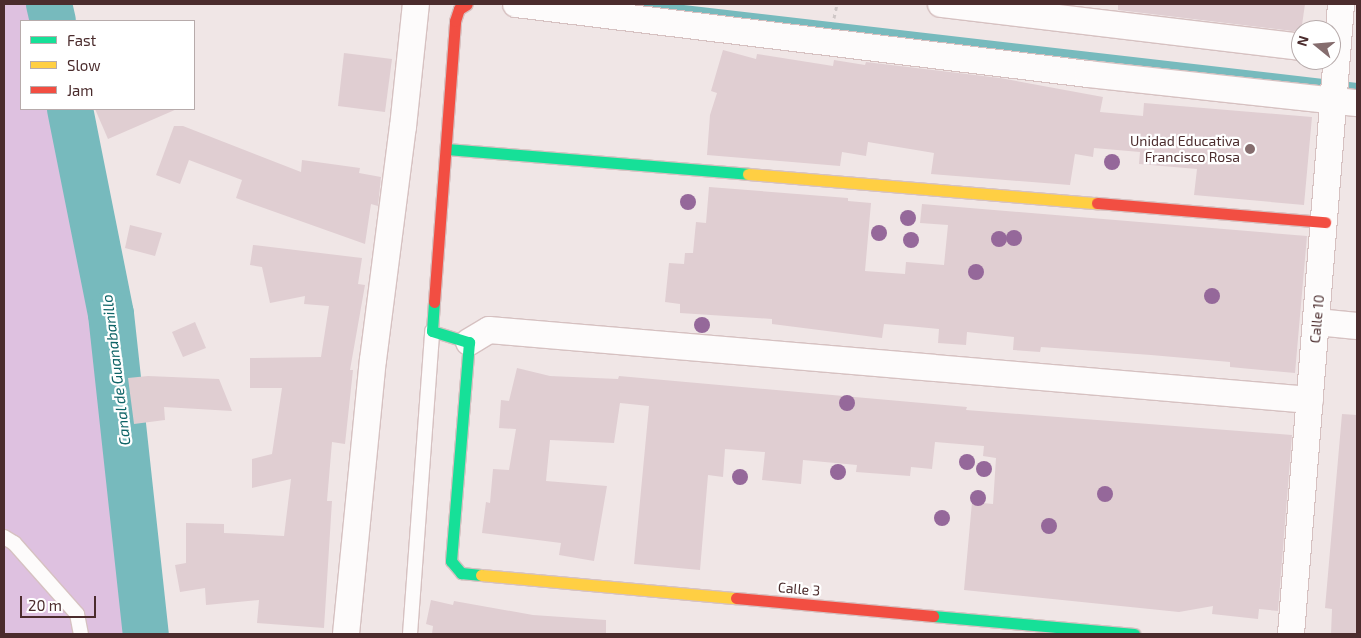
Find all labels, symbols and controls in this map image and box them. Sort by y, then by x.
legend [20,20,195,110]
north arrow [1291,20,1341,70]
text: Fast [67,31,96,49]
text: N [1293,33,1312,48]
text: Slow [67,56,101,74]
text: Jam [67,81,93,99]
place label: Unidad Educativa Francisco Rosa [1130,133,1240,166]
marker: Unidad Educativa Francisco Rosa [1244,143,1256,155]
water label: Canal de Guanabanillo [98,293,134,447]
street label: Calle 10 [1307,294,1327,344]
street label: Calle 3 [777,579,821,599]
scale bar [22,586,99,618]
text: 20 m [28,596,62,614]

